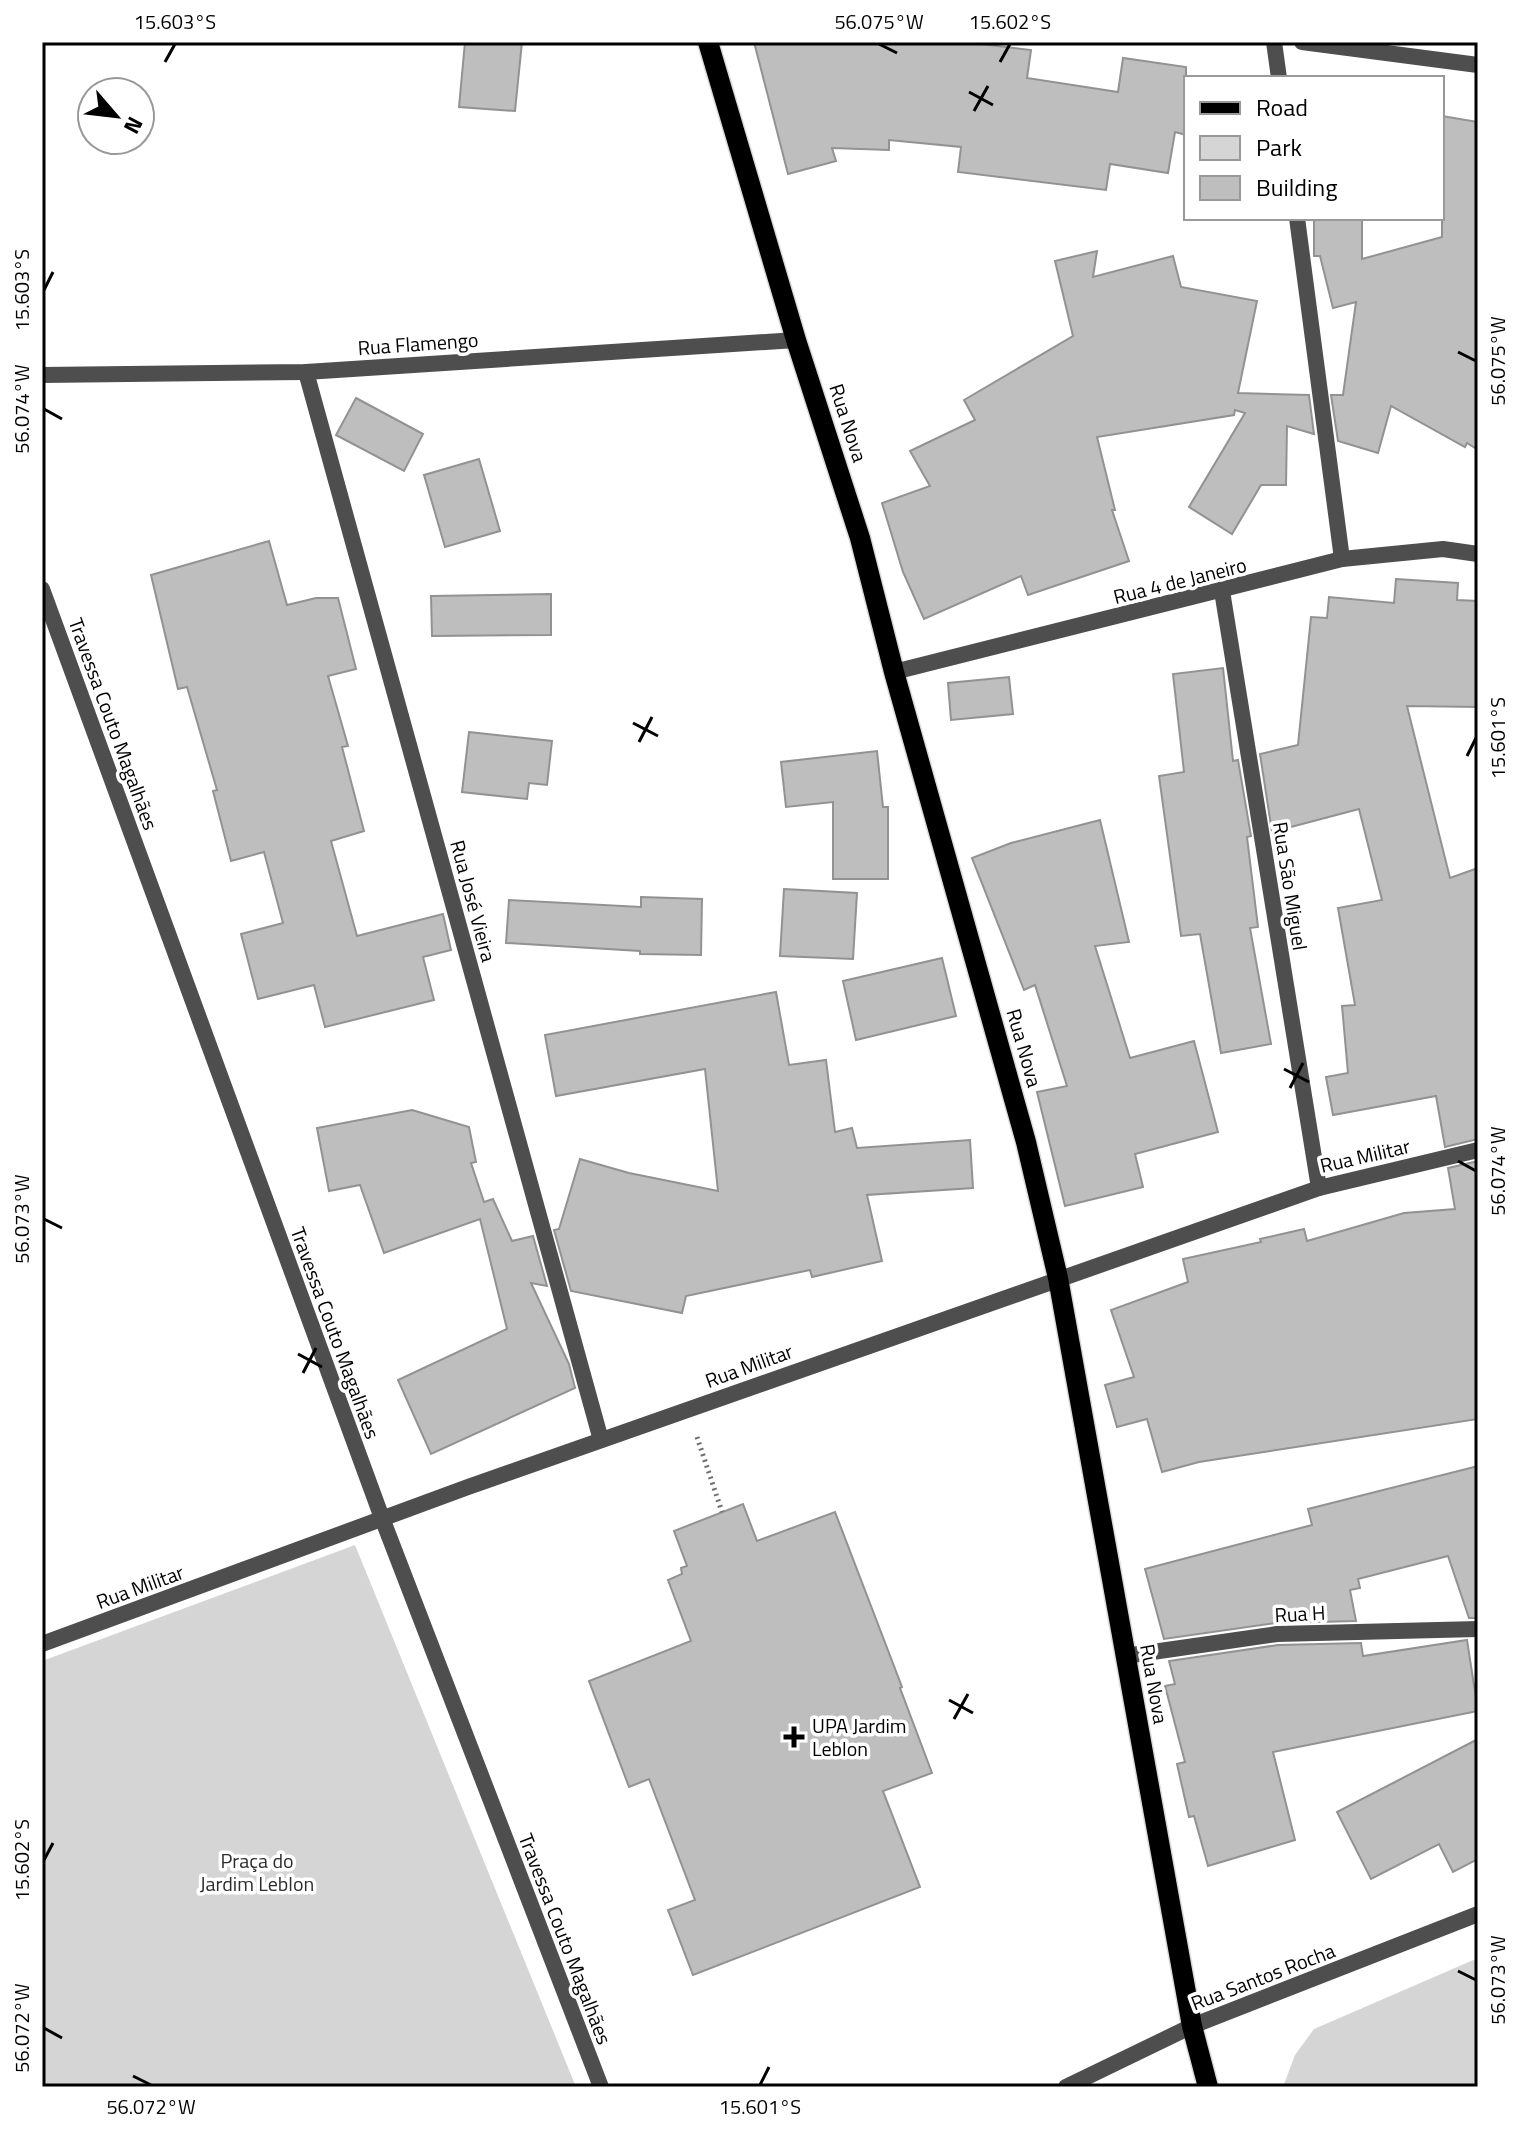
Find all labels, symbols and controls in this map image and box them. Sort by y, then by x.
text: 15.603°S [134,6,216,37]
text: 56.075°W [834,6,924,37]
text: 15.602°S [969,6,1051,37]
north arrow [76,76,156,156]
legend [1184,76,1444,220]
text: Road [1256,89,1308,125]
text: N [115,111,152,140]
text: Park [1256,129,1302,165]
text: Building [1256,169,1338,205]
text: 15.603°S [6,249,37,331]
text: 56.075°W [1482,316,1513,406]
street label: Rua Flamengo [357,324,479,363]
text: 56.074°W [6,364,37,454]
street label: Rua Nova [821,380,876,466]
street label: Rua 4 de Janeiro [1110,549,1250,612]
street label: Travessa Couto Magalhães [61,613,166,834]
text: 15.601°S [1482,697,1513,779]
street label: Rua São Miguel [1265,819,1316,953]
street label: Rua José Vieira [442,837,505,965]
street label: Rua Nova [998,1005,1050,1091]
text: 56.074°W [1482,1126,1513,1216]
street label: Rua Militar [1317,1130,1413,1181]
text: 56.073°W [6,1174,37,1264]
street label: Travessa Couto Magalhães [283,1222,388,1443]
street label: Rua Militar [701,1335,797,1396]
street label: Rua Militar [92,1556,188,1617]
street label: Rua H [1274,1597,1326,1630]
street label: Rua Nova [1132,1642,1177,1726]
place label: UPA Jardim Leblon [812,1710,907,1764]
marker: UPA Jardim Leblon [783,1726,805,1748]
text: 15.602°S [6,1819,37,1901]
street label: Travessa Couto Magalhães [511,1829,620,2049]
park label: Praça do Jardim Leblon [200,1845,314,1899]
street label: Rua Santos Rocha [1186,1935,1339,2018]
text: 56.073°W [1482,1935,1513,2025]
text: 56.072°W [6,1983,37,2073]
text: 56.072°W [106,2091,196,2122]
text: 15.601°S [719,2091,801,2122]

